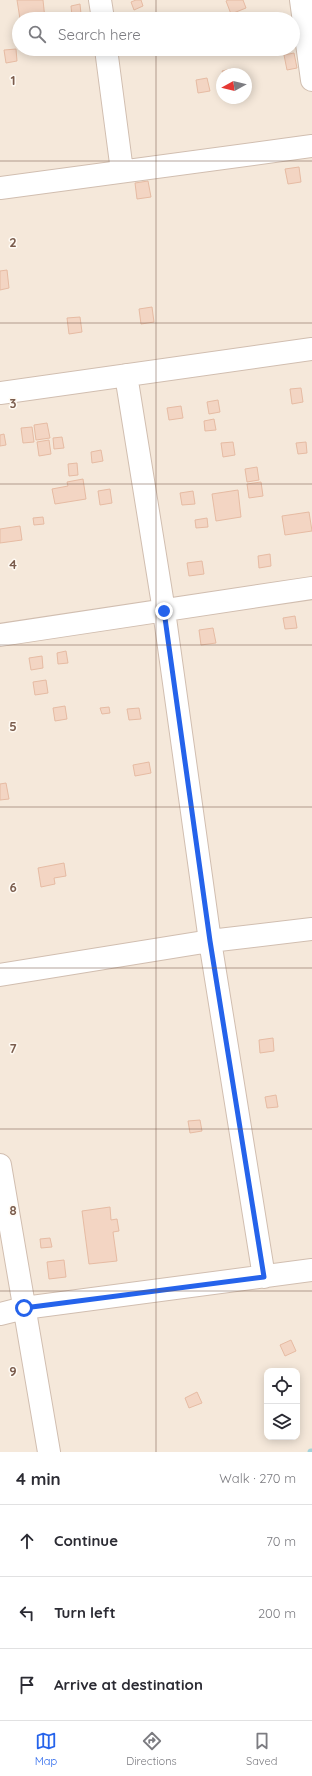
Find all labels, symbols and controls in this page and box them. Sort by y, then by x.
search box [12,12,300,56]
icon: search [26,23,48,45]
text: Search here [58,25,141,44]
north arrow [216,68,252,104]
text: 1 [10,72,16,88]
text: 2 [9,234,17,250]
text: 3 [10,395,17,411]
text: 4 [9,556,17,572]
route end [155,602,173,620]
text: 5 [9,718,17,734]
text: 6 [9,879,17,895]
text: 7 [9,1040,17,1056]
text: 8 [9,1202,17,1218]
route start [15,1299,33,1317]
text: 9 [9,1363,17,1379]
map controls [264,1368,300,1440]
button: locate [264,1368,300,1404]
button: layers [264,1404,300,1440]
text: 4 min [16,1468,61,1489]
text: Walk · 270 m [219,1470,296,1486]
icon: ahead [16,1530,38,1552]
text: Continue [54,1531,118,1550]
text: 70 m [266,1533,296,1549]
icon: left [16,1602,38,1624]
text: Turn left [54,1603,116,1622]
text: 200 m [258,1605,296,1621]
icon: arrive [16,1674,38,1696]
text: Arrive at destination [54,1675,203,1694]
tab: Map [35,1730,57,1768]
tab: Directions [126,1730,177,1768]
tab: Saved [246,1730,277,1768]

